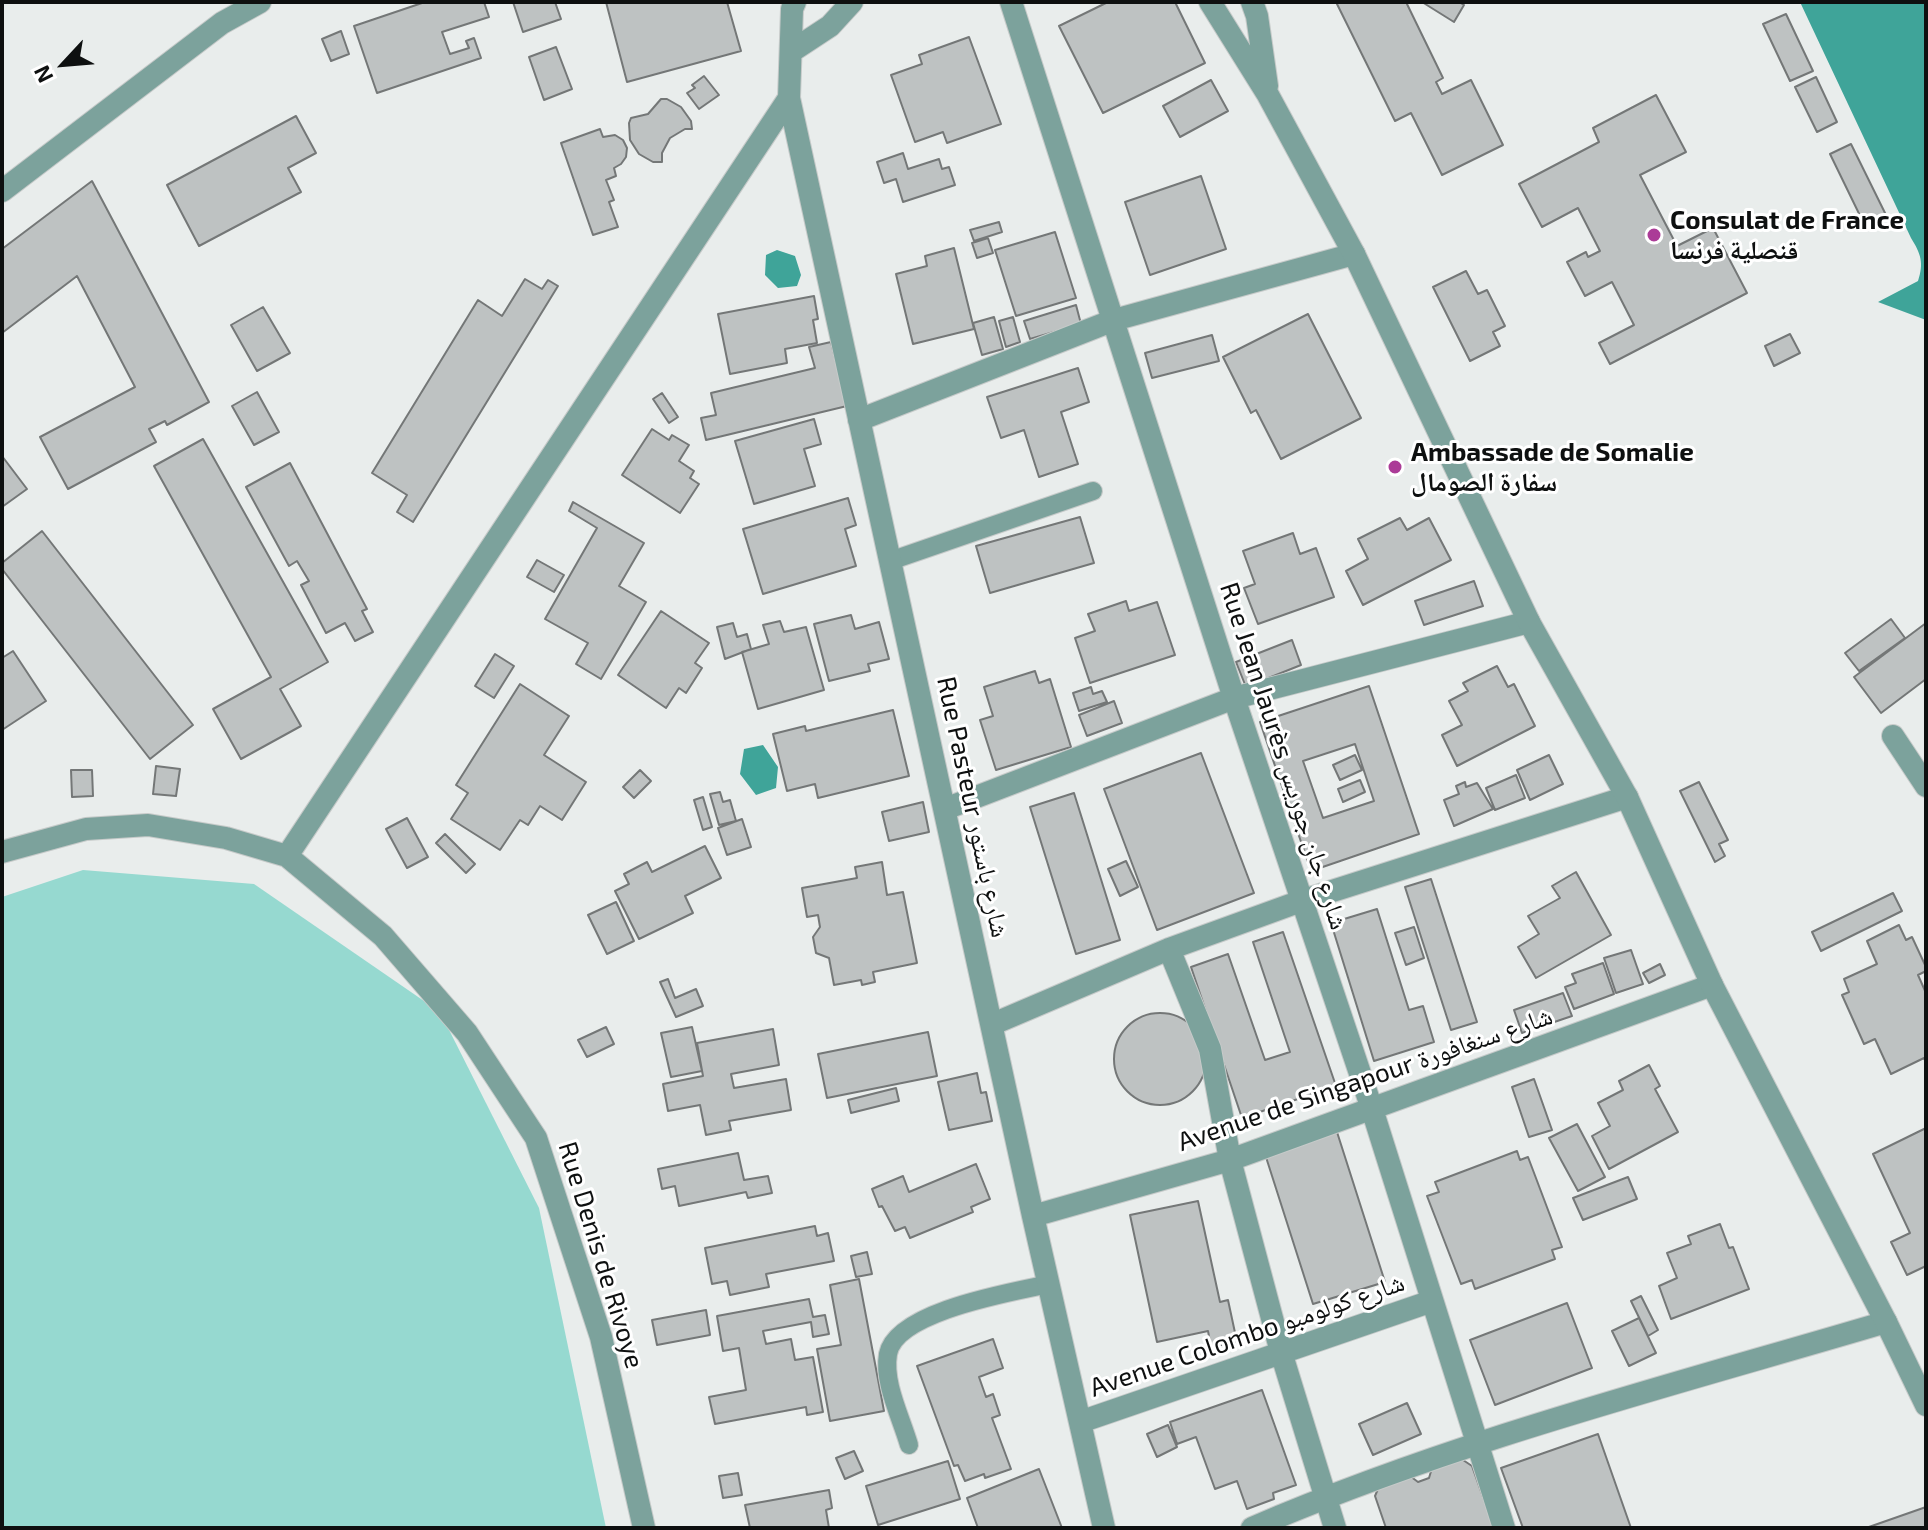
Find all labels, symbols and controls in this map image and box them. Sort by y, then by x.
north arrow [24,24,104,104]
text: N [27,62,58,87]
place label: Consulat de France قنصلية فرنسا [1670,204,1904,266]
marker: Consulat de France قنصلية فرنسا [1645,226,1663,244]
place label: Ambassade de Somalie سفارة الصومال [1411,436,1694,498]
marker: Ambassade de Somalie سفارة الصومال [1386,458,1404,476]
street label: Rue Jean Jaurès شارع جان جوريس [1213,579,1355,933]
street label: Rue Pasteur شارع باستور [930,674,1016,940]
street label: Avenue de Singapour شارع سنغافورة [1174,1000,1556,1158]
street label: Rue Denis de Rivoye [552,1138,650,1372]
street label: Avenue Colombo شارع كولومبو [1086,1266,1408,1404]

